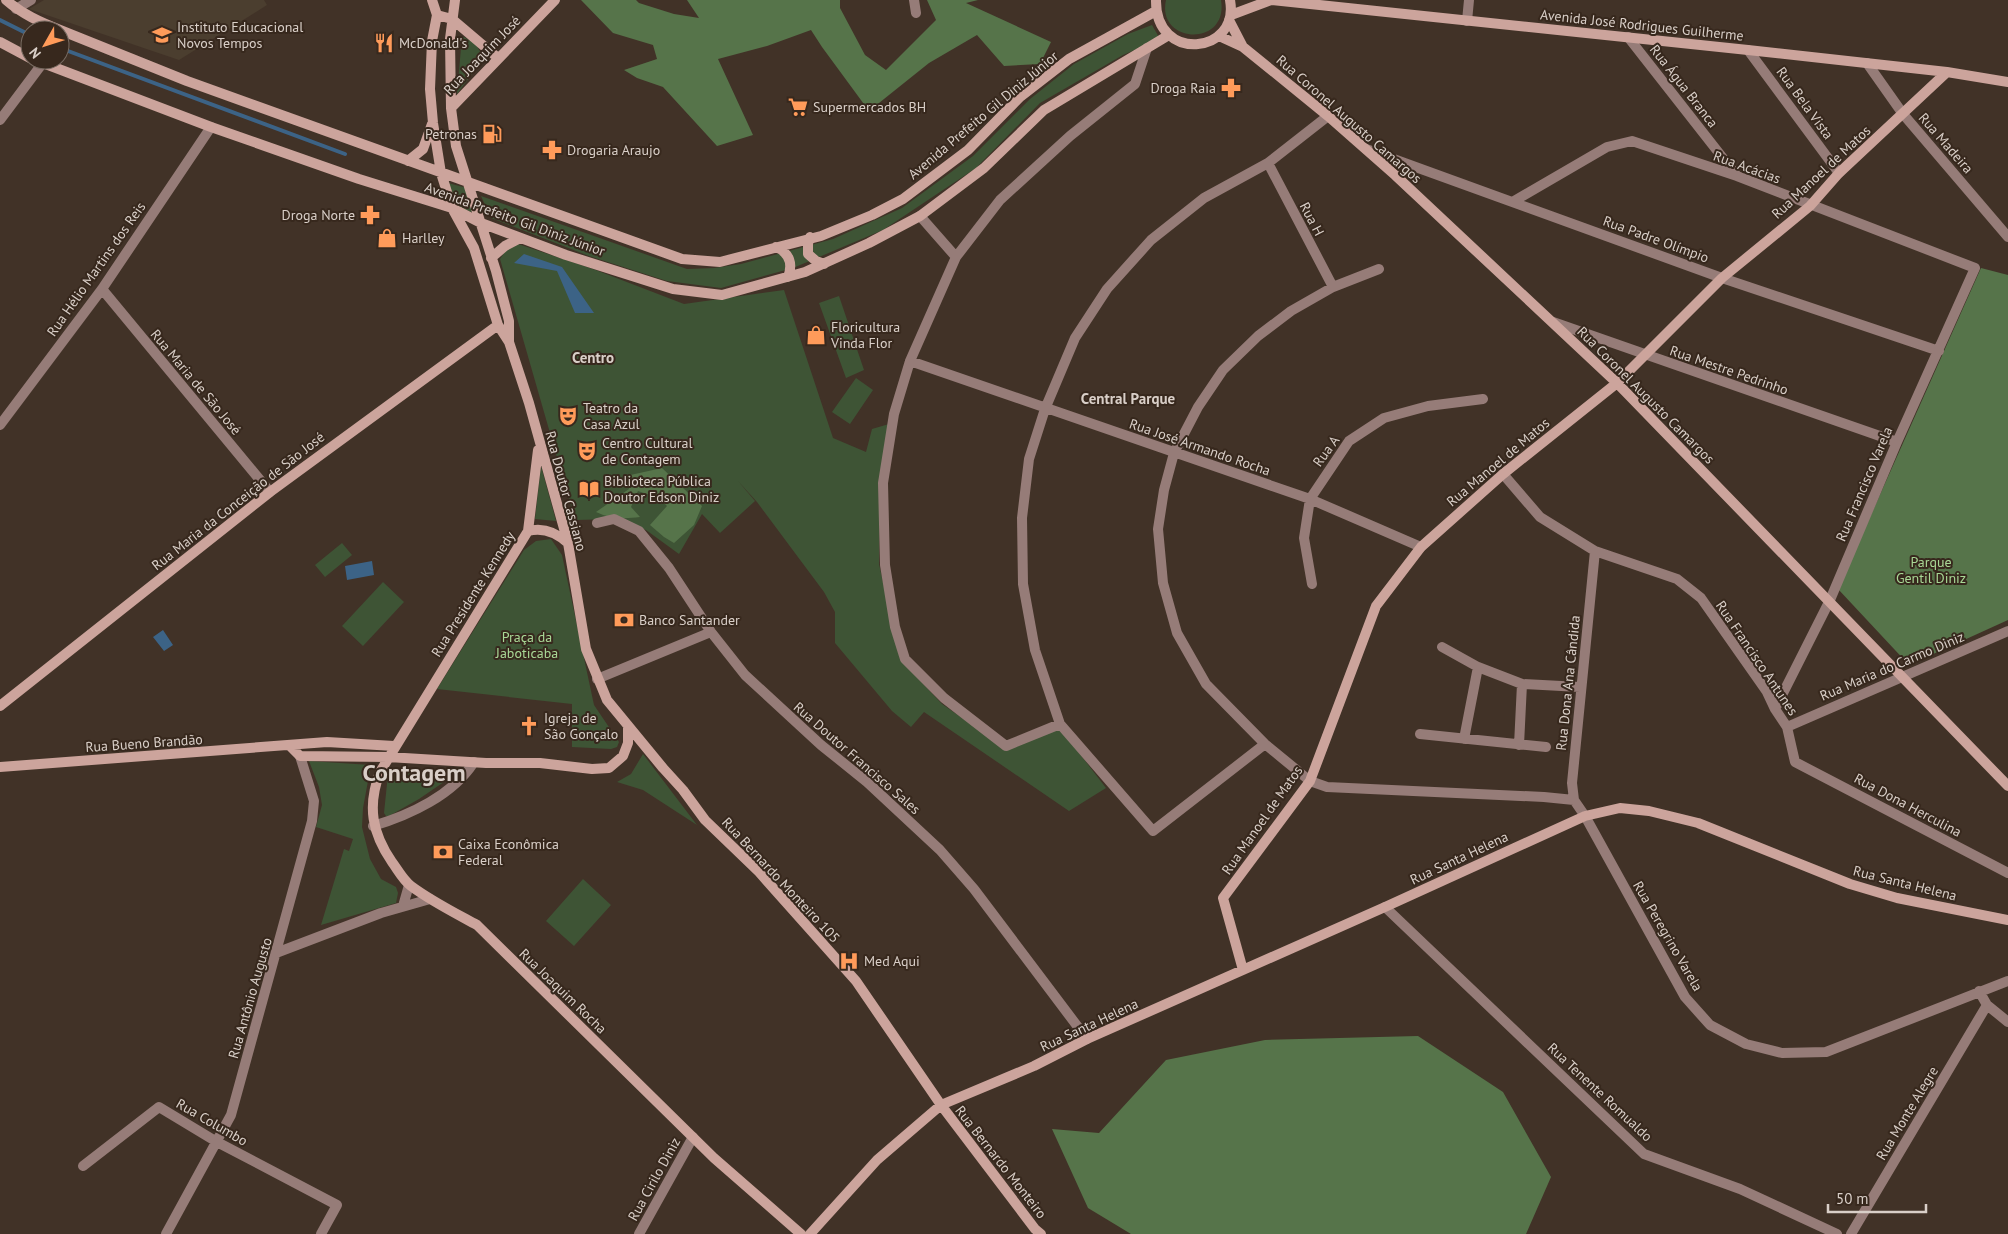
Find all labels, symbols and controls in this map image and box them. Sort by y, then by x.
street label: Avenida José Rodrigues Guilherme [1539,5,1745,45]
street label: Rua Joaquim José [440,12,524,98]
place label: Instituto Educacional Novos Tempos [177,18,303,52]
north arrow [20,20,70,70]
school or university icon: Instituto Educacional Novos Tempos [151,24,173,46]
restaurant icon: McDonald's [373,32,395,54]
place label: McDonald's [399,34,467,52]
street label: Rua Água Branca [1646,41,1722,131]
text: N [25,44,45,62]
street label: Avenida Prefeito Gil Diniz Júnior [904,47,1062,183]
street label: Rua Coronel Augusto Camargos [1273,51,1426,187]
street label: Rua Bela Vista [1773,63,1837,143]
pharmacy icon: Droga Raia [1220,77,1242,99]
place label: Droga Raia [1151,79,1216,97]
supermarket icon: Supermercados BH [787,96,809,118]
place label: Supermercados BH [813,98,926,116]
street label: Rua Madeira [1915,109,1977,177]
street label: Rua Manoel de Matos [1768,121,1874,223]
fuel station icon: Petronas [481,123,503,145]
place label: Petronas [425,125,477,143]
pharmacy icon: Drogaria Araujo [541,139,563,161]
place label: Drogaria Araujo [567,141,660,159]
street label: Rua Acácias [1711,147,1783,187]
street label: Avenida Prefeito Gil Diniz Júnior [422,178,608,260]
street label: Rua Hélio Martins dos Reis [43,198,149,340]
street label: Rua H [1296,199,1328,239]
pharmacy icon: Droga Norte [359,204,381,226]
place label: Droga Norte [282,206,355,224]
street label: Rua Padre Olímpio [1601,211,1711,267]
shop icon: Harlley [376,227,398,249]
place label: Harlley [402,229,445,247]
place label: Floricultura Vinda Flor [830,318,900,352]
street label: Rua Coronel Augusto Camargos [1573,322,1719,468]
shop icon: Floricultura Vinda Flor [805,324,827,346]
street label: Rua Maria de São José [147,326,245,438]
street label: Rua Mestre Pedrinho [1667,341,1791,399]
district label: Centro [572,348,614,367]
district label: Central Parque [1081,389,1176,408]
place label: Teatro da Casa Azul [583,399,640,433]
theatre icon: Teatro da Casa Azul [557,405,579,427]
street label: Rua José Armando Rocha [1127,414,1273,480]
street label: Rua Manoel de Matos [1443,414,1553,510]
street label: Rua Francisco Varela [1832,424,1896,544]
street label: Rua Maria da Conceição de São José [148,428,328,574]
street label: Rua Doutor Cassiano [541,429,591,553]
street label: Rua A [1309,431,1344,470]
place label: Centro Cultural de Contagem [602,434,693,468]
theatre icon: Centro Cultural de Contagem [576,440,598,462]
place label: Biblioteca Pública Doutor Edson Diniz [604,472,719,506]
library icon: Biblioteca Pública Doutor Edson Diniz [578,478,600,500]
street label: Rua Presidente Kennedy [427,528,519,660]
park label: Parque Gentil Diniz [1896,553,1966,587]
street label: Rua Francisco Antunes [1712,597,1802,719]
bank icon: Banco Santander [613,609,635,631]
place label: Banco Santander [639,611,740,629]
street label: Rua Dona Ana Cândida [1552,614,1584,751]
street label: Rua Maria do Carmo Diniz [1817,627,1967,705]
park label: Praça da Jaboticaba [495,628,558,662]
street label: Rua Doutor Francisco Sales [790,698,924,818]
place label: Igreja de São Gonçalo [544,709,618,743]
church icon: Igreja de São Gonçalo [518,715,540,737]
street label: Rua Bueno Brandão [85,730,203,756]
district label: Contagem [362,757,466,788]
street label: Rua Manoel de Matos [1218,762,1306,878]
street label: Rua Dona Herculina [1851,769,1965,841]
street label: Rua Bernardo Monteiro 105 [718,813,844,947]
street label: Rua Santa Helena [1407,827,1511,889]
place label: Caixa Econômica Federal [458,835,559,869]
bank icon: Caixa Econômica Federal [432,841,454,863]
street label: Rua Santa Helena [1851,861,1959,905]
street label: Rua Peregrino Varela [1629,878,1707,994]
street label: Rua Antônio Augusto [224,935,276,1061]
street label: Rua Joaquim Rocha [515,945,611,1037]
hospital icon: Med Aqui [838,950,860,972]
place label: Med Aqui [864,952,920,970]
street label: Rua Santa Helena [1037,994,1141,1056]
street label: Rua Tenente Romualdo [1544,1039,1656,1145]
street label: Rua Monte Alegre [1872,1063,1942,1163]
street label: Rua Columbo [173,1094,251,1150]
street label: Rua Bernardo Monteiro [951,1102,1051,1222]
street label: Rua Cirilo Diniz [624,1134,684,1224]
scale bar [1828,1182,1926,1214]
text: 50 m [1836,1189,1869,1208]

